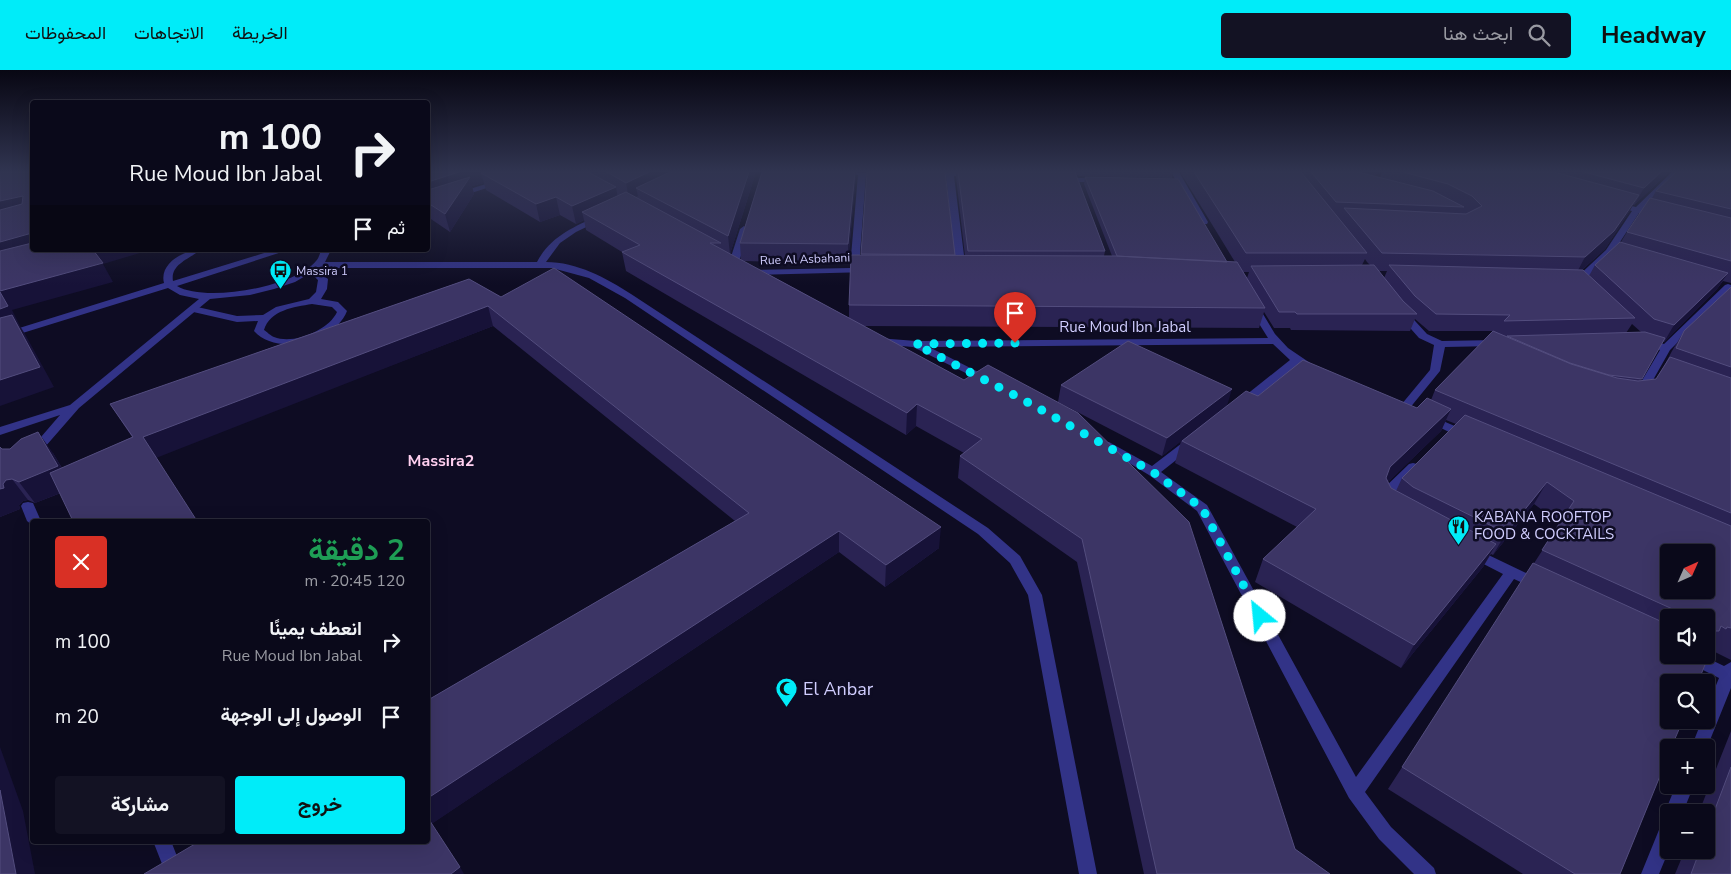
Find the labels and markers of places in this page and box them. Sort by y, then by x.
bus stop icon: Massira 1 [268,259,292,290]
place label: Massira 1 [296,263,348,279]
pin [994,292,1036,343]
place label: KABANA ROOFTOP FOOD & COCKTAILS [1474,507,1614,544]
restaurant icon: KABANA ROOFTOP FOOD & COCKTAILS [1446,514,1470,545]
mosque icon: El Anbar [775,677,799,708]
place label: El Anbar [803,677,874,701]

